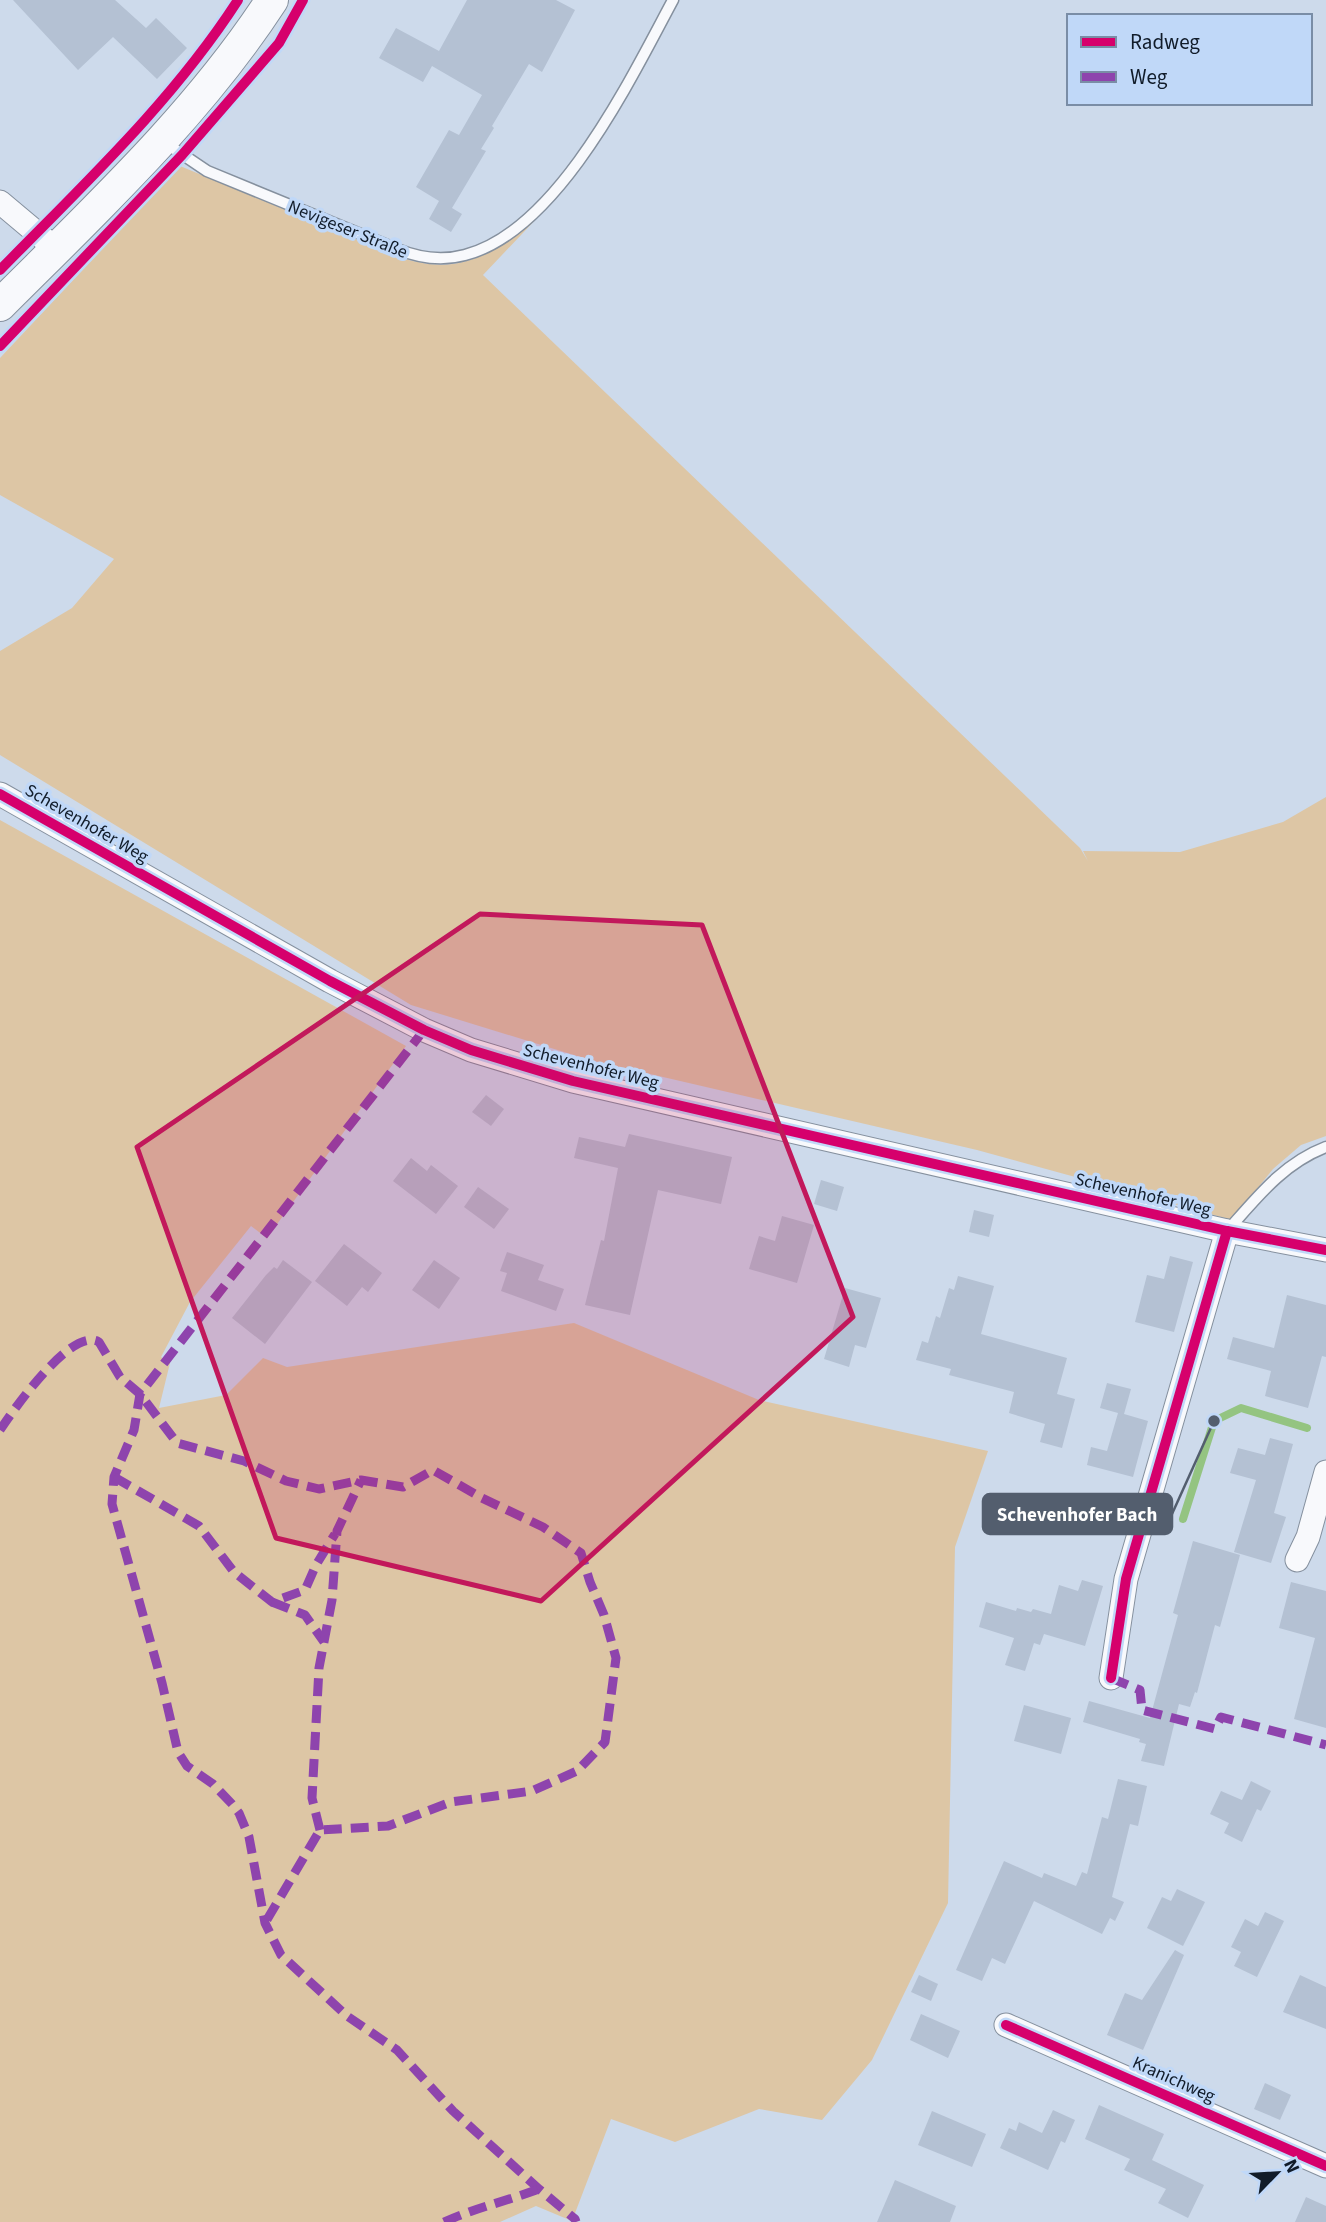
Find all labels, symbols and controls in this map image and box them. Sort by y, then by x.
legend [1067,14,1312,105]
text: Radweg [1130,27,1200,57]
text: Weg [1130,62,1168,92]
street label: Nevigeser Straße [284,194,411,265]
street label: Schevenhofer Weg [20,778,153,869]
street label: Schevenhofer Weg [520,1038,661,1095]
street label: Schevenhofer Weg [1072,1167,1213,1222]
callout: Schevenhofer Bach [983,1494,1172,1534]
text: Schevenhofer Bach [997,1502,1157,1529]
street label: Kranichweg [1128,2050,1219,2109]
north arrow [1242,2138,1312,2208]
text: N [1276,2155,1306,2178]

